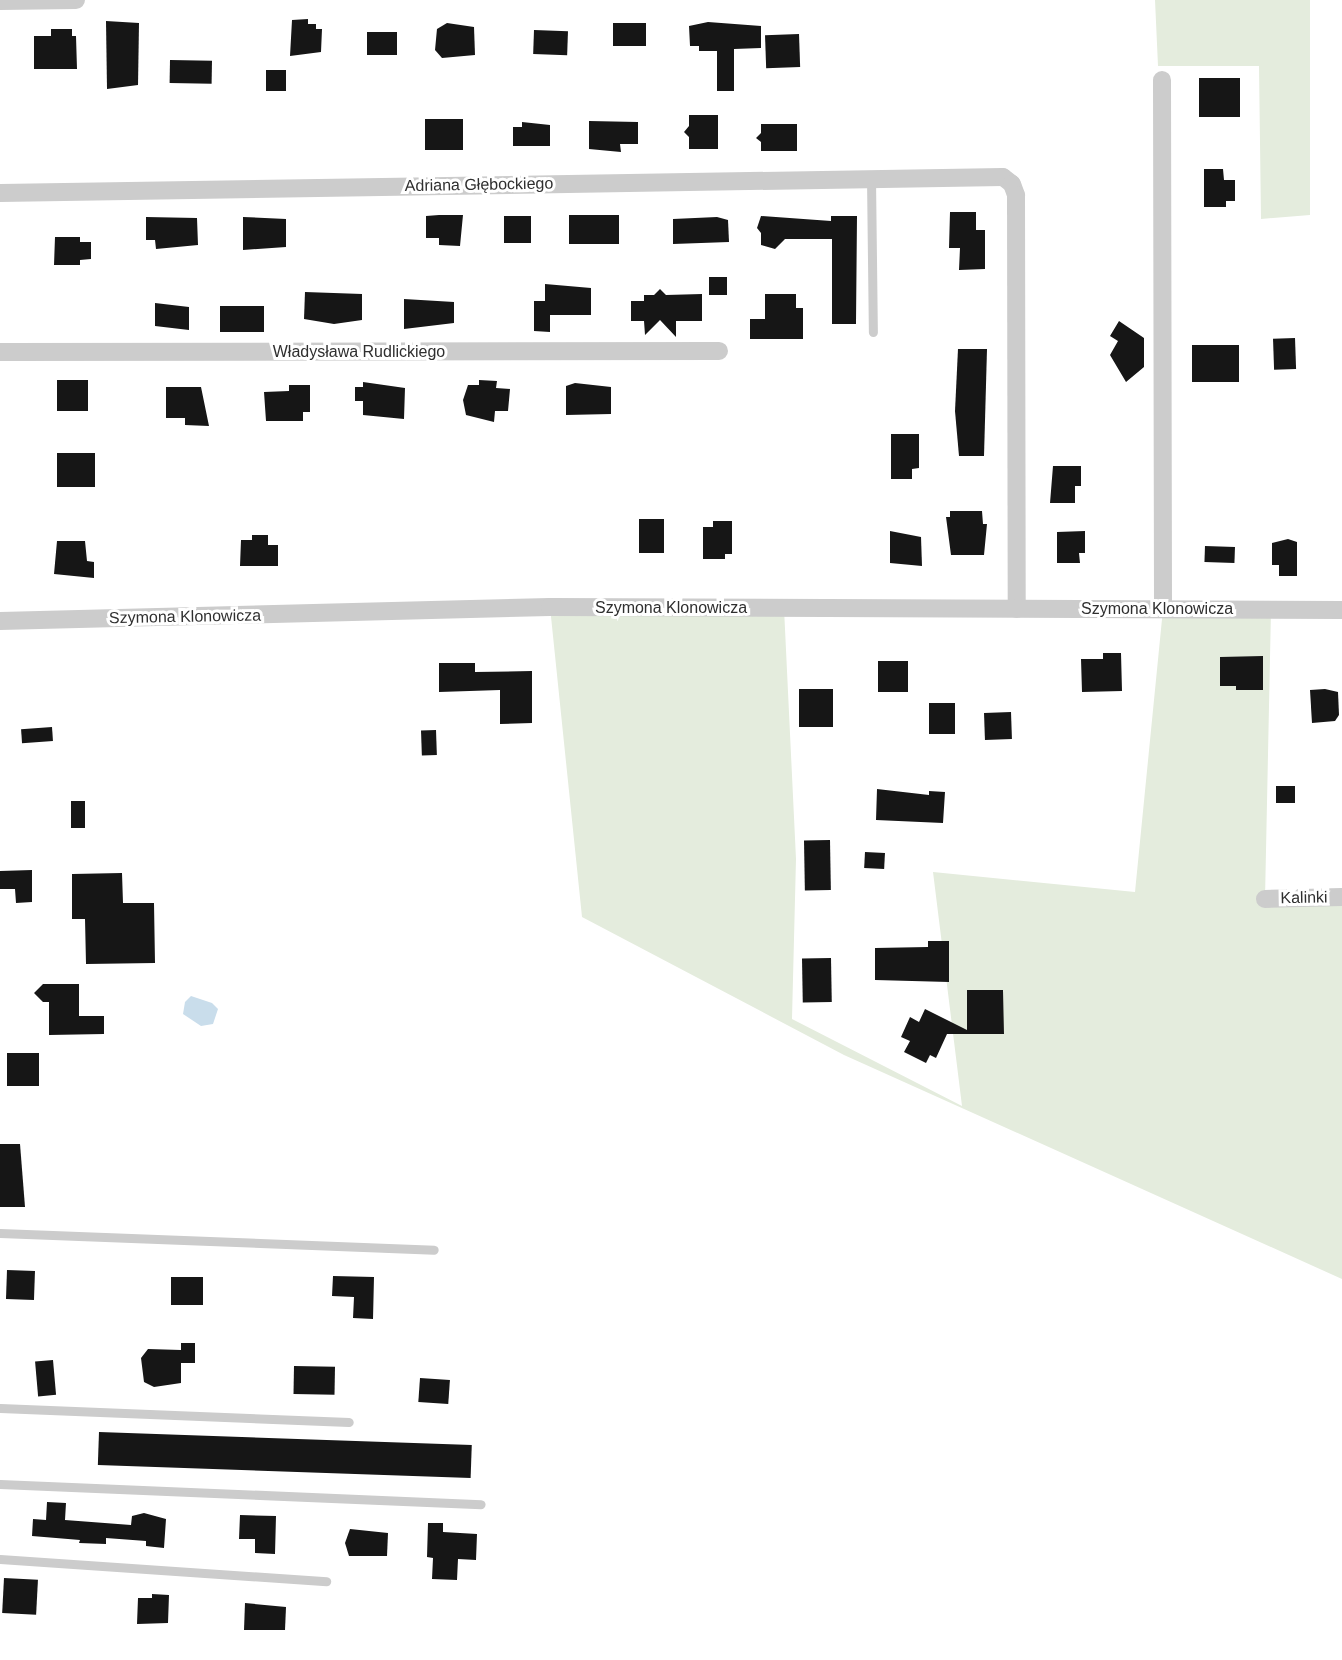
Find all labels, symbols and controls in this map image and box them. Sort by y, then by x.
street label: Adriana Głębockiego [405,174,553,196]
street label: Władysława Rudlickiego [273,342,445,362]
street label: Szymona Klonowicza [595,598,747,618]
street label: Szymona Klonowicza [1081,599,1233,619]
street label: Szymona Klonowicza [109,606,261,628]
street label: Kalinki [1280,888,1328,908]

